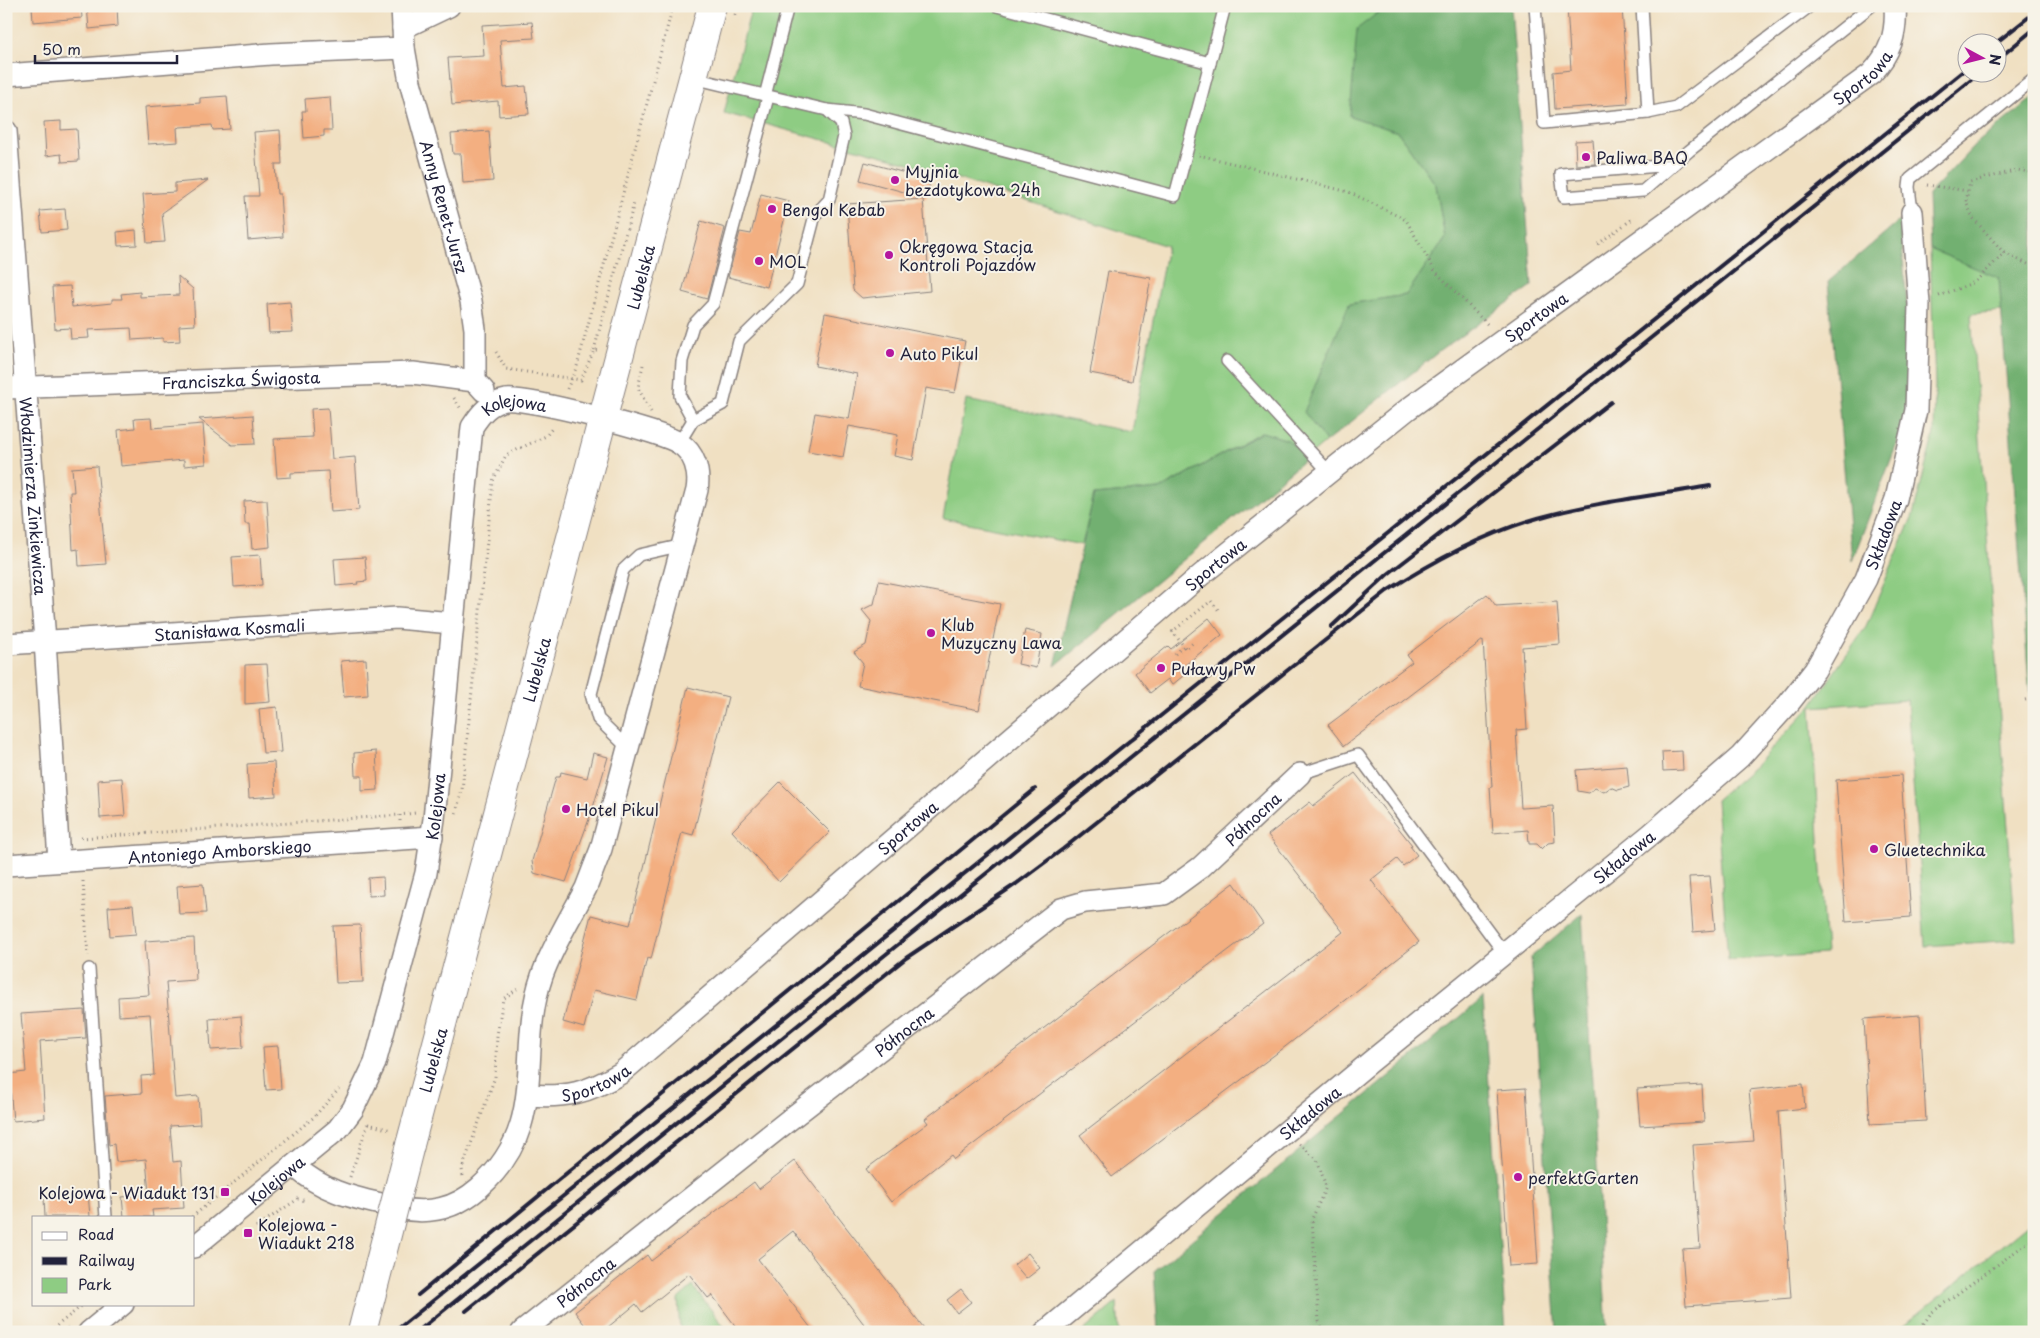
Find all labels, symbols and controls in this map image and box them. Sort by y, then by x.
scale bar [35,32,178,64]
north arrow [1958,32,2008,82]
text: 50 m [42,37,81,60]
street label: Sportowa [1827,46,1898,110]
text: N [1984,53,2006,66]
street label: Anny Renet-Jursz [415,137,475,277]
place label: Paliwa BAQ [1596,145,1688,169]
marker: Paliwa BAQ [1580,151,1592,163]
place label: Myjnia bezdotykowa 24h [905,159,1040,201]
marker: Myjnia bezdotykowa 24h [889,174,901,186]
place label: Bengol Kebab [782,197,885,221]
marker: Bengol Kebab [766,203,778,215]
place label: Okręgowa Stacja Kontroli Pojazdów [899,234,1037,276]
street label: Lubelska [620,242,660,312]
place label: MOL [769,249,806,273]
marker: Okręgowa Stacja Kontroli Pojazdów [883,249,895,261]
marker: MOL [753,255,765,267]
street label: Sportowa [1499,286,1572,348]
place label: Auto Pikul [900,341,978,365]
marker: Auto Pikul [884,347,896,359]
street label: Franciszka Świgosta [161,364,320,394]
street label: Kolejowa [476,388,549,421]
street label: Włodzimierza Zinkiewicza [14,396,53,596]
street label: Składowa [1859,496,1907,573]
street label: Sportowa [1179,532,1251,596]
street label: Stanisława Kosmali [153,612,306,646]
place label: Klub Muzyczny Lawa [941,612,1062,654]
marker: Klub Muzyczny Lawa [925,627,937,639]
street label: Lubelska [516,634,556,705]
place label: Puławy Pw [1171,656,1256,680]
marker: Puławy Pw [1155,662,1167,674]
street label: Kolejowa [419,772,450,842]
street label: Północna [1219,786,1286,851]
street label: Sportowa [872,794,943,860]
place label: Hotel Pikul [576,797,659,821]
marker: Hotel Pikul [560,803,572,815]
street label: Składowa [1587,824,1660,889]
street label: Antoniego Amborskiego [127,833,312,869]
place label: Gluetechnika [1884,837,1986,861]
marker: Gluetechnika [1868,843,1880,855]
street label: Północna [869,1000,938,1062]
street label: Lubelska [412,1025,453,1095]
street label: Sportowa [560,1058,636,1107]
street label: Składowa [1274,1079,1346,1145]
street label: Kolejowa [242,1149,310,1210]
place label: perfektGarten [1528,1165,1639,1189]
marker: perfektGarten [1512,1171,1524,1183]
place label: Kolejowa - Wiadukt 131 [38,1180,215,1204]
marker: Kolejowa - Wiadukt 131 [219,1186,231,1198]
place label: Kolejowa - Wiadukt 218 [258,1212,355,1254]
legend [32,1216,195,1306]
text: Road [78,1222,114,1245]
marker: Kolejowa - Wiadukt 218 [242,1227,254,1239]
text: Railway [78,1248,135,1271]
street label: Północna [551,1251,620,1313]
text: Park [78,1272,112,1295]

